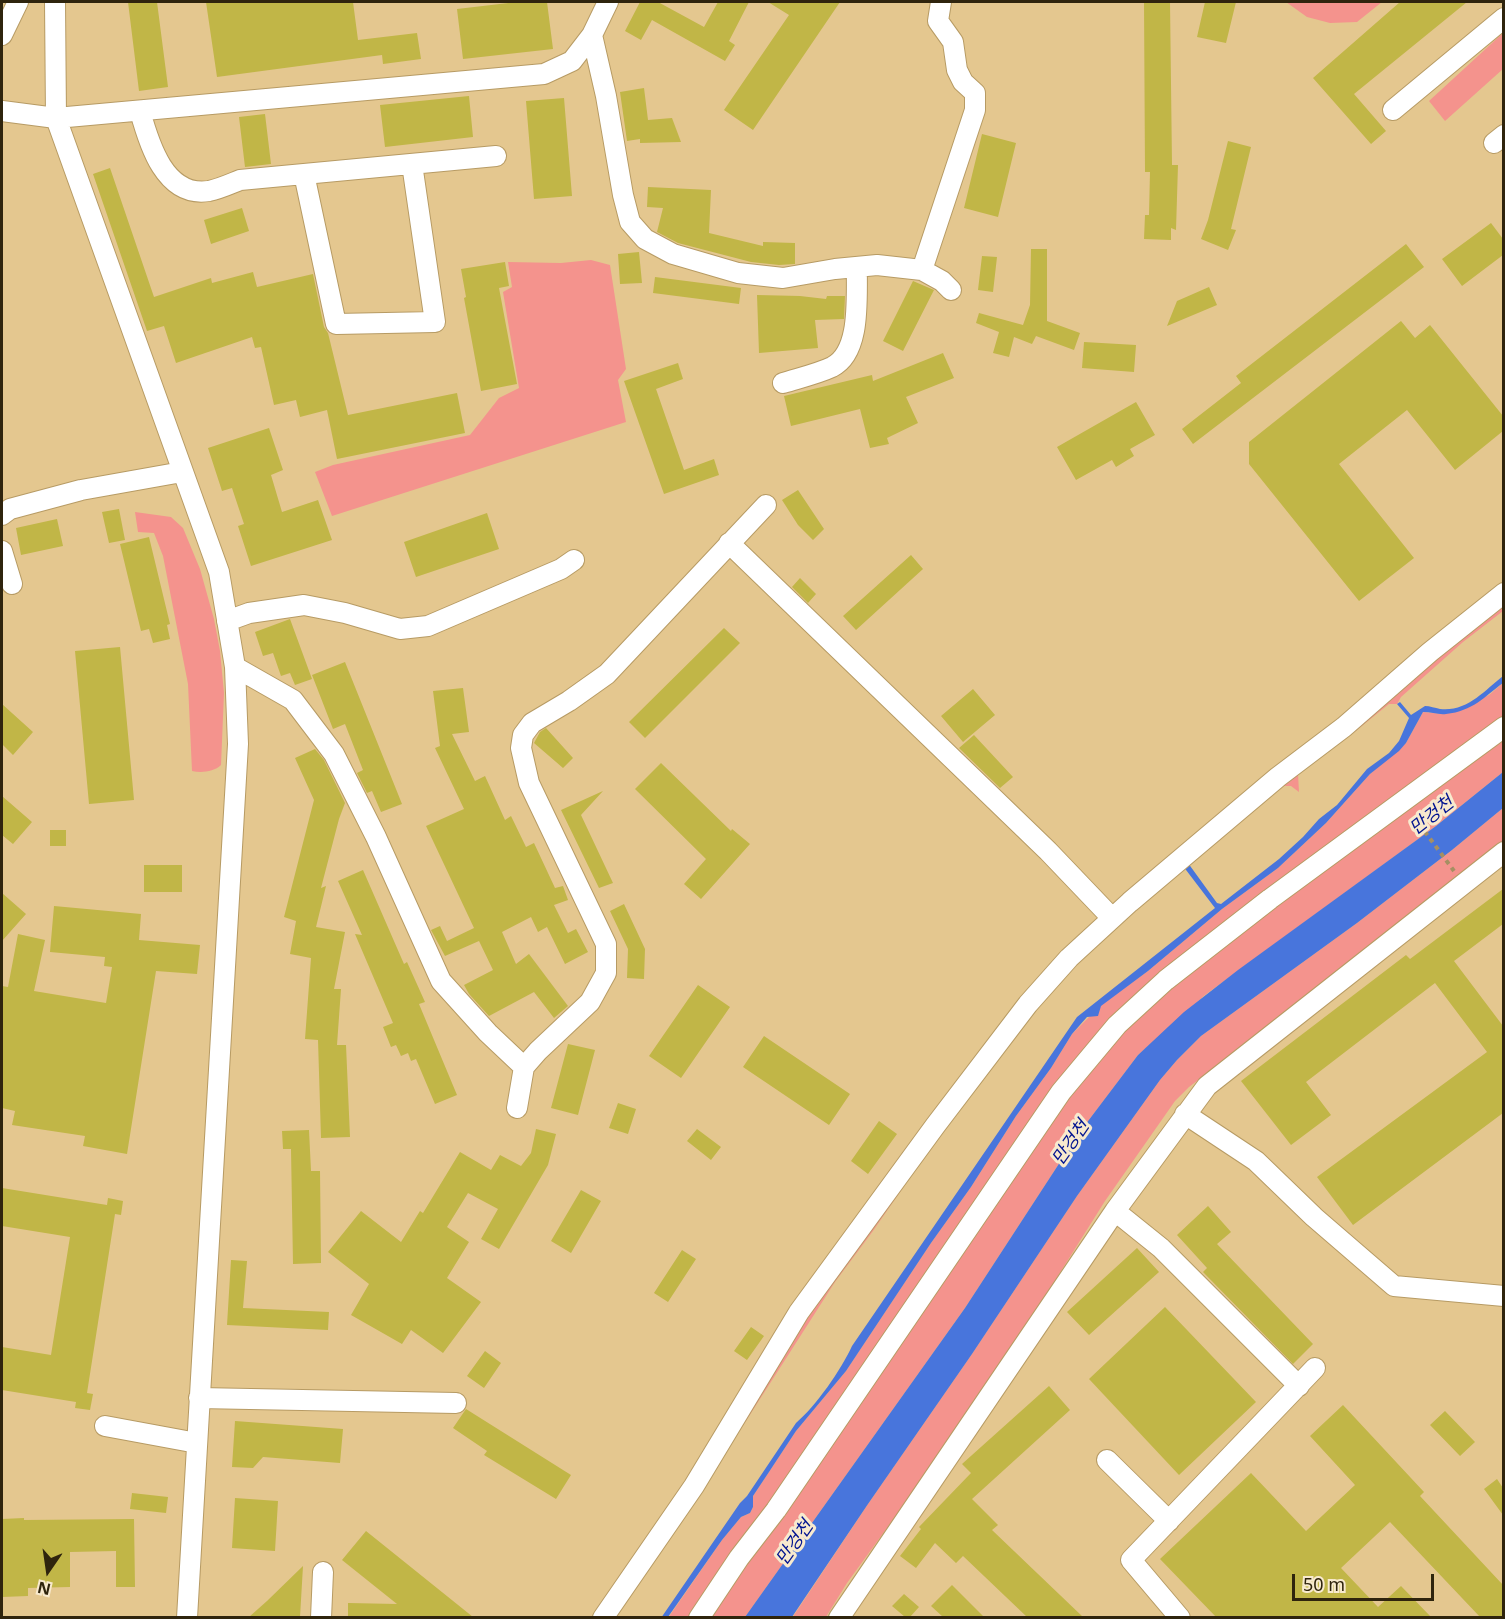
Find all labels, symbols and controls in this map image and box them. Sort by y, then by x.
water label: 만겅천 [1406,792,1458,840]
water label: 만겅천 [1048,1116,1094,1170]
water label: 만겅천 [772,1516,818,1570]
north arrow [18,1541,78,1601]
scale bar [1295,1562,1438,1600]
text: 50 m [1303,1572,1345,1596]
text: N [35,1576,53,1601]

